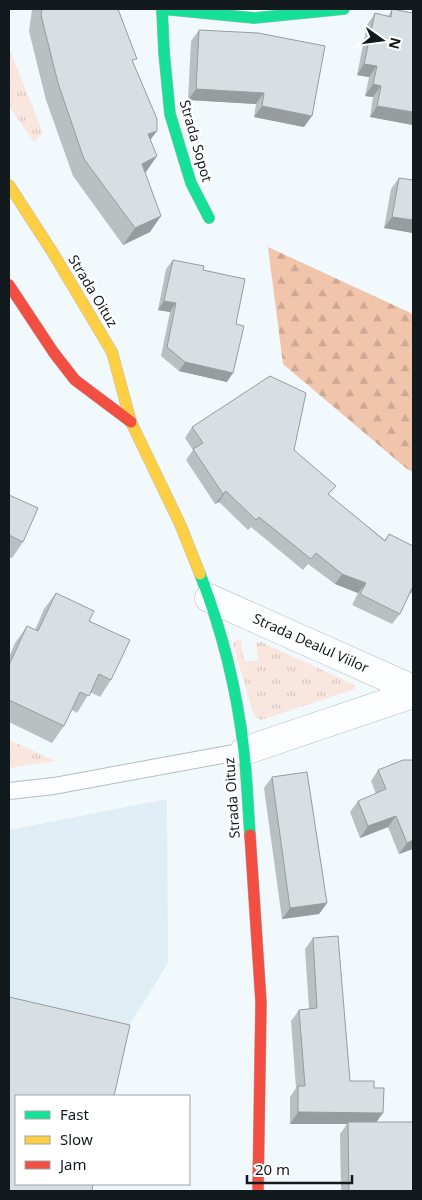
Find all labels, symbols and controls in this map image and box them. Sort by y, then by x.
north arrow [357,15,407,65]
text: N [385,35,406,51]
street label: Strada Sopot [176,98,217,184]
street label: Strada Oituz [64,251,123,331]
street label: Strada Dealul Viilor [250,608,372,677]
street label: Strada Oituz [219,757,244,839]
legend [15,1095,190,1185]
text: Fast [60,1104,89,1124]
text: Slow [60,1129,93,1149]
scale bar [247,1152,352,1184]
text: Jam [58,1154,87,1174]
text: 20 m [255,1159,290,1179]

